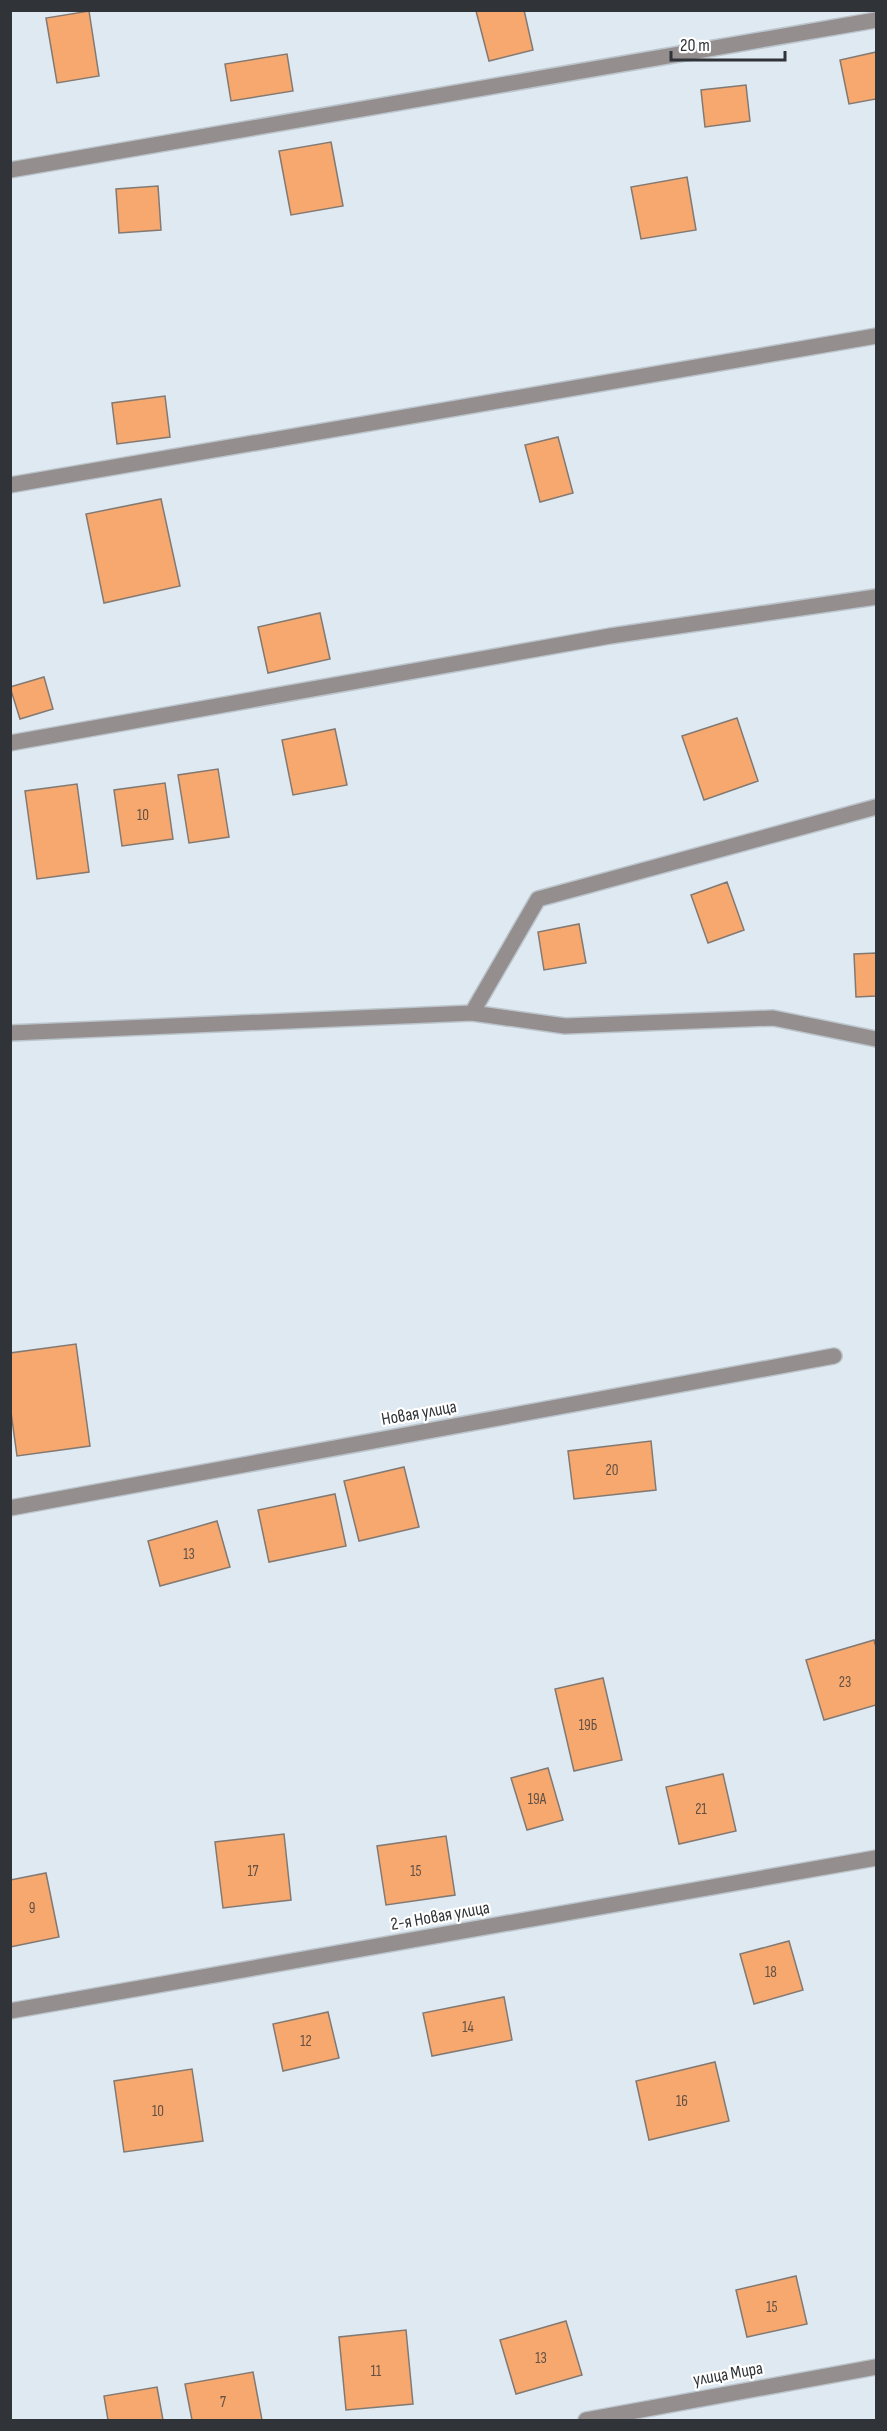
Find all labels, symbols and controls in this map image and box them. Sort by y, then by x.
scale bar [671,24,785,62]
text: 20 m [680,35,710,56]
house number: 10 [137,806,149,825]
street label: Новая улица [380,1396,458,1430]
house number: 20 [606,1461,618,1480]
house number: 13 [183,1545,195,1564]
house number: 23 [839,1673,851,1692]
house number: 19Б [579,1716,598,1735]
house number: 19А [528,1790,547,1809]
house number: 21 [695,1800,707,1819]
house number: 17 [247,1862,259,1881]
house number: 15 [410,1862,422,1881]
street label: 2-я Новая улица [389,1897,491,1935]
house number: 9 [29,1899,35,1918]
house number: 18 [765,1963,777,1982]
house number: 14 [462,2018,474,2037]
house number: 12 [300,2032,312,2051]
house number: 16 [676,2092,688,2111]
house number: 10 [152,2102,164,2121]
house number: 15 [766,2298,778,2317]
house number: 13 [535,2349,547,2368]
street label: улица Мира [691,2358,765,2390]
house number: 11 [371,2362,382,2381]
house number: 7 [220,2393,226,2412]

